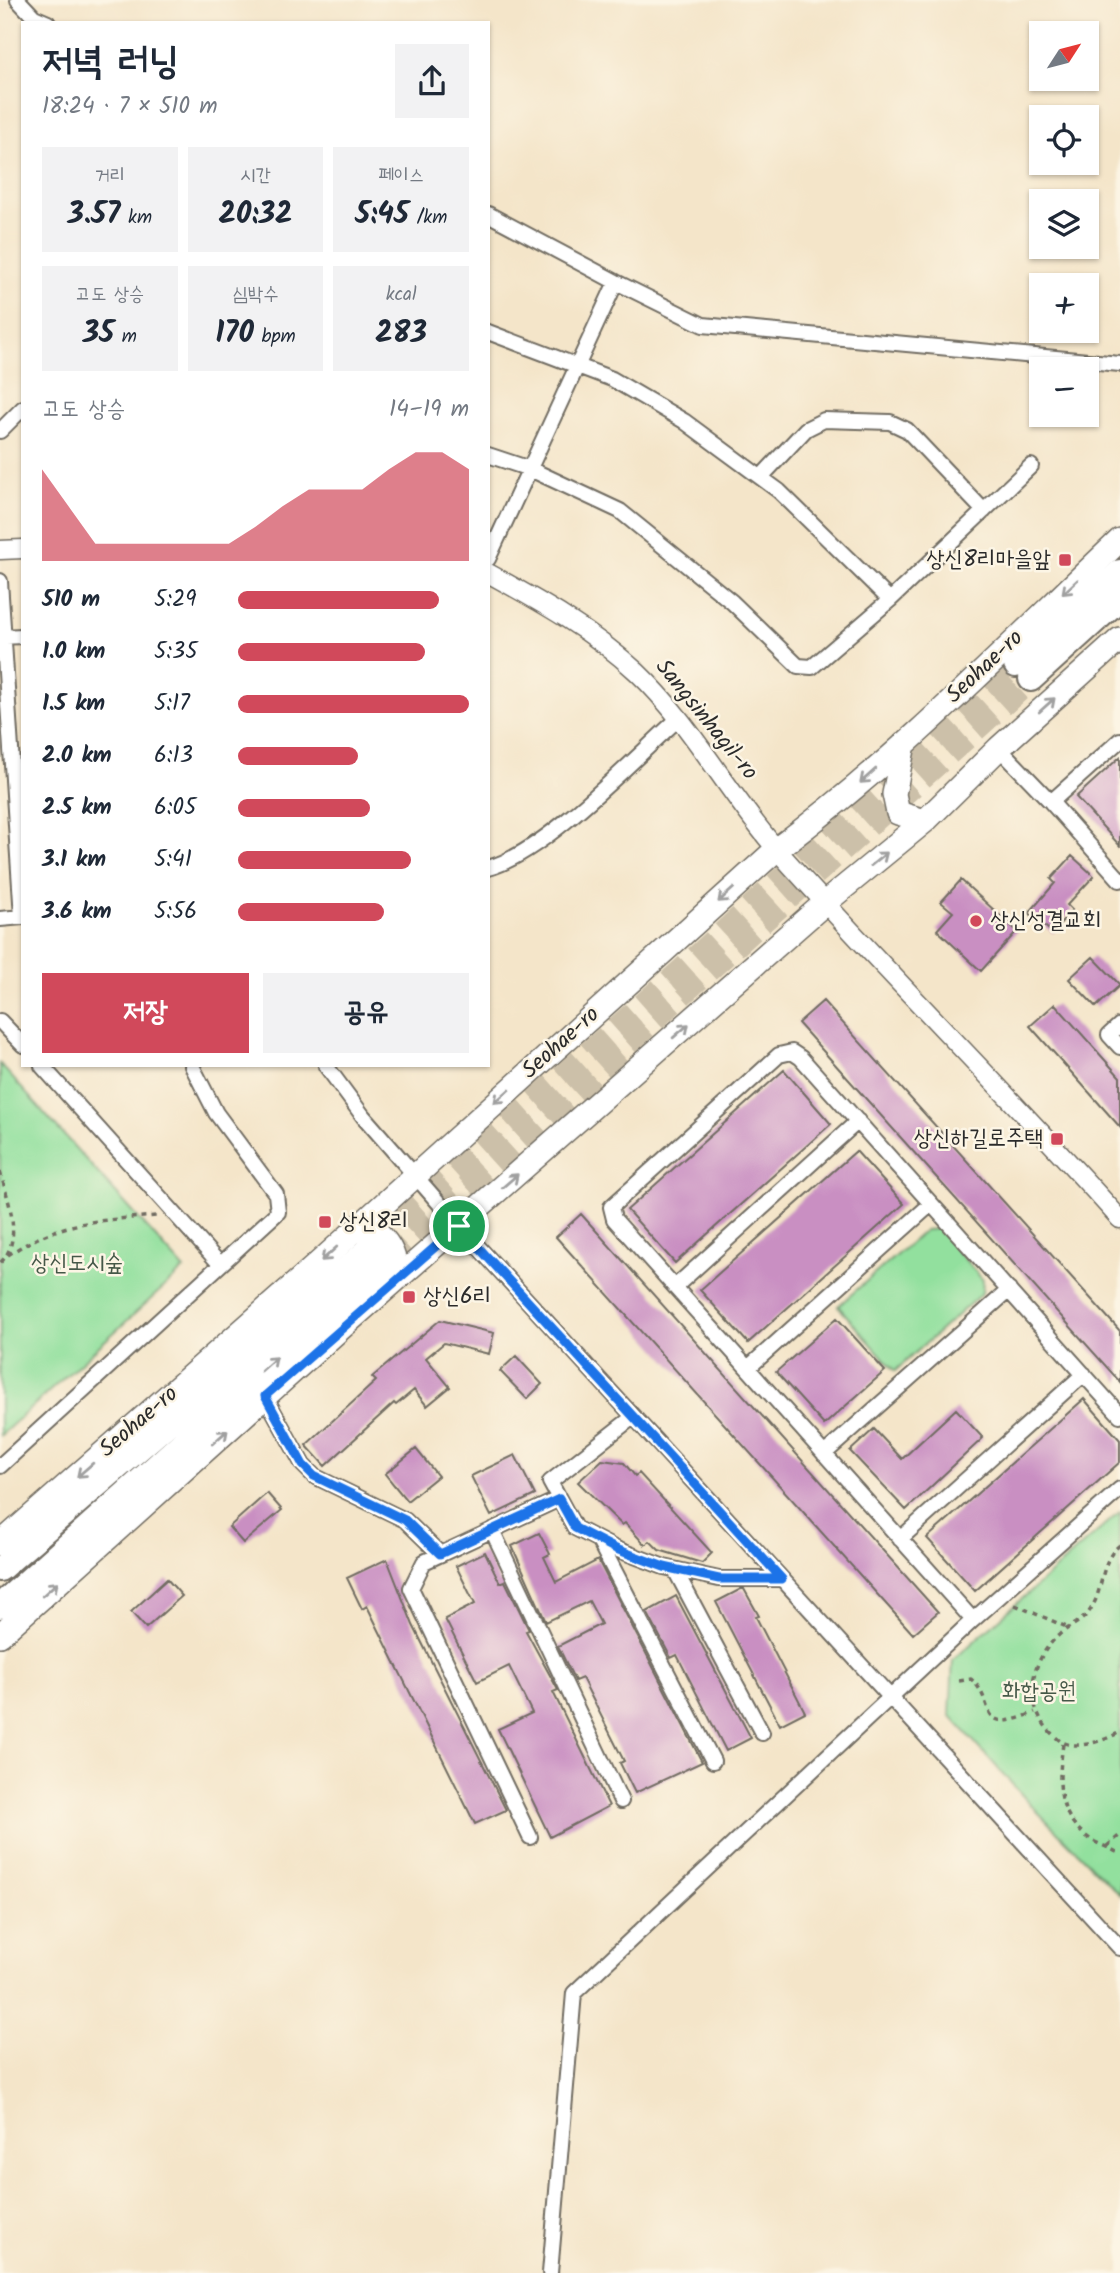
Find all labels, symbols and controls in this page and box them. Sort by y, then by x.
north arrow [1029,21,1099,91]
map controls [1029,21,1099,427]
text: 저녁 러닝 [42,33,179,93]
button: share [395,44,469,118]
text: 18:24 · 7 × 510 m [42,89,218,125]
button: locate [1029,105,1099,175]
text: 거리 [95,161,125,191]
text: 시간 [240,161,271,191]
text: 페이스 [378,161,424,191]
button: layers [1029,189,1099,259]
text: 3.57 [68,191,120,239]
text: 20:32 [218,191,293,239]
text: 5:45 [355,191,409,239]
text: km [120,203,152,233]
text: /km [409,203,447,233]
button: + [1029,273,1099,343]
text: 고도 상승 [75,280,144,310]
text: 심박수 [233,280,278,310]
text: kcal [386,280,417,310]
text: 35 [83,310,114,358]
text: 170 [215,310,254,358]
text: 283 [375,310,427,358]
text: m [114,322,137,352]
text: bpm [254,322,296,352]
button: − [1029,357,1099,427]
text: 고도 상승 [42,392,125,428]
text: 14–19 m [389,392,469,428]
place label: 상신8리마을앞 [926,542,1051,578]
marker: 상신8리마을앞 [1057,552,1073,568]
one-way arrow [1062,579,1079,596]
text: 510 m [42,582,100,618]
text: 5:29 [154,582,197,618]
street label: Seohae-ro [938,621,1032,713]
text: 1.0 km [42,634,105,670]
text: 5:35 [154,634,198,670]
street label: Sangsinhagil-ro [646,651,766,789]
text: 1.5 km [42,686,105,722]
text: 5:17 [154,686,190,722]
one-way arrow [1038,697,1055,714]
text: 2.0 km [42,738,112,774]
text: 6:13 [154,738,193,774]
one-way arrow [859,768,877,784]
text: 2.5 km [42,790,112,826]
text: 6:05 [154,790,196,826]
text: 3.1 km [42,842,106,878]
text: 5:41 [154,842,192,878]
one-way arrow [870,851,888,867]
one-way arrow [717,887,735,903]
text: 3.6 km [42,894,112,930]
text: 5:56 [154,894,197,930]
place label: 상신성결교회 [990,903,1101,939]
marker: 상신성결교회 [968,913,984,929]
button: 저장 [42,973,249,1053]
button: 공유 [263,973,469,1053]
street label: Seohae-ro [514,998,608,1088]
one-way arrow [671,1023,689,1039]
one-way arrow [493,1088,511,1104]
place label: 상신하길로주택 [913,1121,1043,1157]
marker: 상신하길로주택 [1049,1131,1065,1147]
one-way arrow [501,1173,519,1189]
pin [429,1196,489,1256]
place label: 상신8리 [339,1204,408,1240]
icon: arrive [440,1207,478,1245]
marker: 상신8리 [317,1214,333,1230]
park label: 상신도시숲 [31,1246,123,1282]
one-way arrow [321,1246,338,1263]
place label: 상신6리 [423,1279,491,1315]
marker: 상신6리 [401,1289,417,1305]
one-way arrow [260,1356,278,1372]
street label: Seohae-ro [91,1377,187,1467]
one-way arrow [211,1429,229,1445]
one-way arrow [76,1461,94,1477]
one-way arrow [41,1581,59,1597]
park label: 화합공원 [1002,1674,1076,1710]

